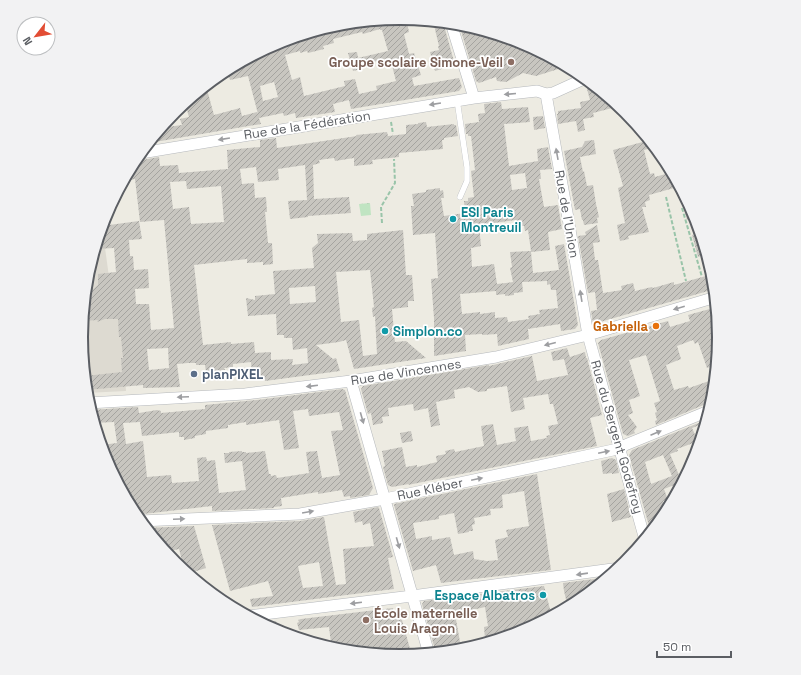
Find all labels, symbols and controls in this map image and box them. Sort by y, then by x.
north arrow [16,16,56,56]
text: N [20,34,35,48]
place label: Groupe scolaire Simone-Veil [329,54,503,71]
marker: Groupe scolaire Simone-Veil [506,57,516,67]
one-way arrow [504,90,516,97]
one-way arrow [429,101,441,107]
street label: Rue de la Fédération [242,107,372,143]
one-way arrow [218,136,230,142]
one-way arrow [553,148,559,160]
street label: Rue de l'Union [551,169,583,259]
place label: ESI Paris Montreuil [461,204,522,236]
marker: ESI Paris Montreuil [448,214,458,224]
one-way arrow [578,290,584,302]
one-way arrow [672,305,684,311]
place label: Gabriella [593,318,648,335]
marker: Gabriella [651,321,661,331]
place label: Simplon.co [393,323,463,340]
marker: Simplon.co [380,326,390,336]
one-way arrow [543,341,555,347]
street label: Rue de Vincennes [350,355,463,389]
street label: Rue du Sergent Godefroy [587,358,647,516]
place label: planPIXEL [202,366,263,383]
marker: planPIXEL [189,369,199,379]
one-way arrow [306,382,319,389]
one-way arrow [177,394,189,401]
one-way arrow [359,413,365,425]
one-way arrow [650,430,661,436]
one-way arrow [598,449,610,455]
street label: Rue Kléber [395,474,465,504]
one-way arrow [471,476,483,482]
one-way arrow [302,509,314,515]
one-way arrow [173,516,186,522]
one-way arrow [395,538,401,550]
one-way arrow [576,571,588,577]
place label: Espace Albatros [434,587,535,604]
marker: Espace Albatros [538,590,548,600]
one-way arrow [349,600,362,606]
place label: École maternelle Louis Aragon [374,605,477,637]
marker: École maternelle Louis Aragon [361,615,371,625]
scale bar [657,633,731,659]
text: 50 m [663,639,691,655]

